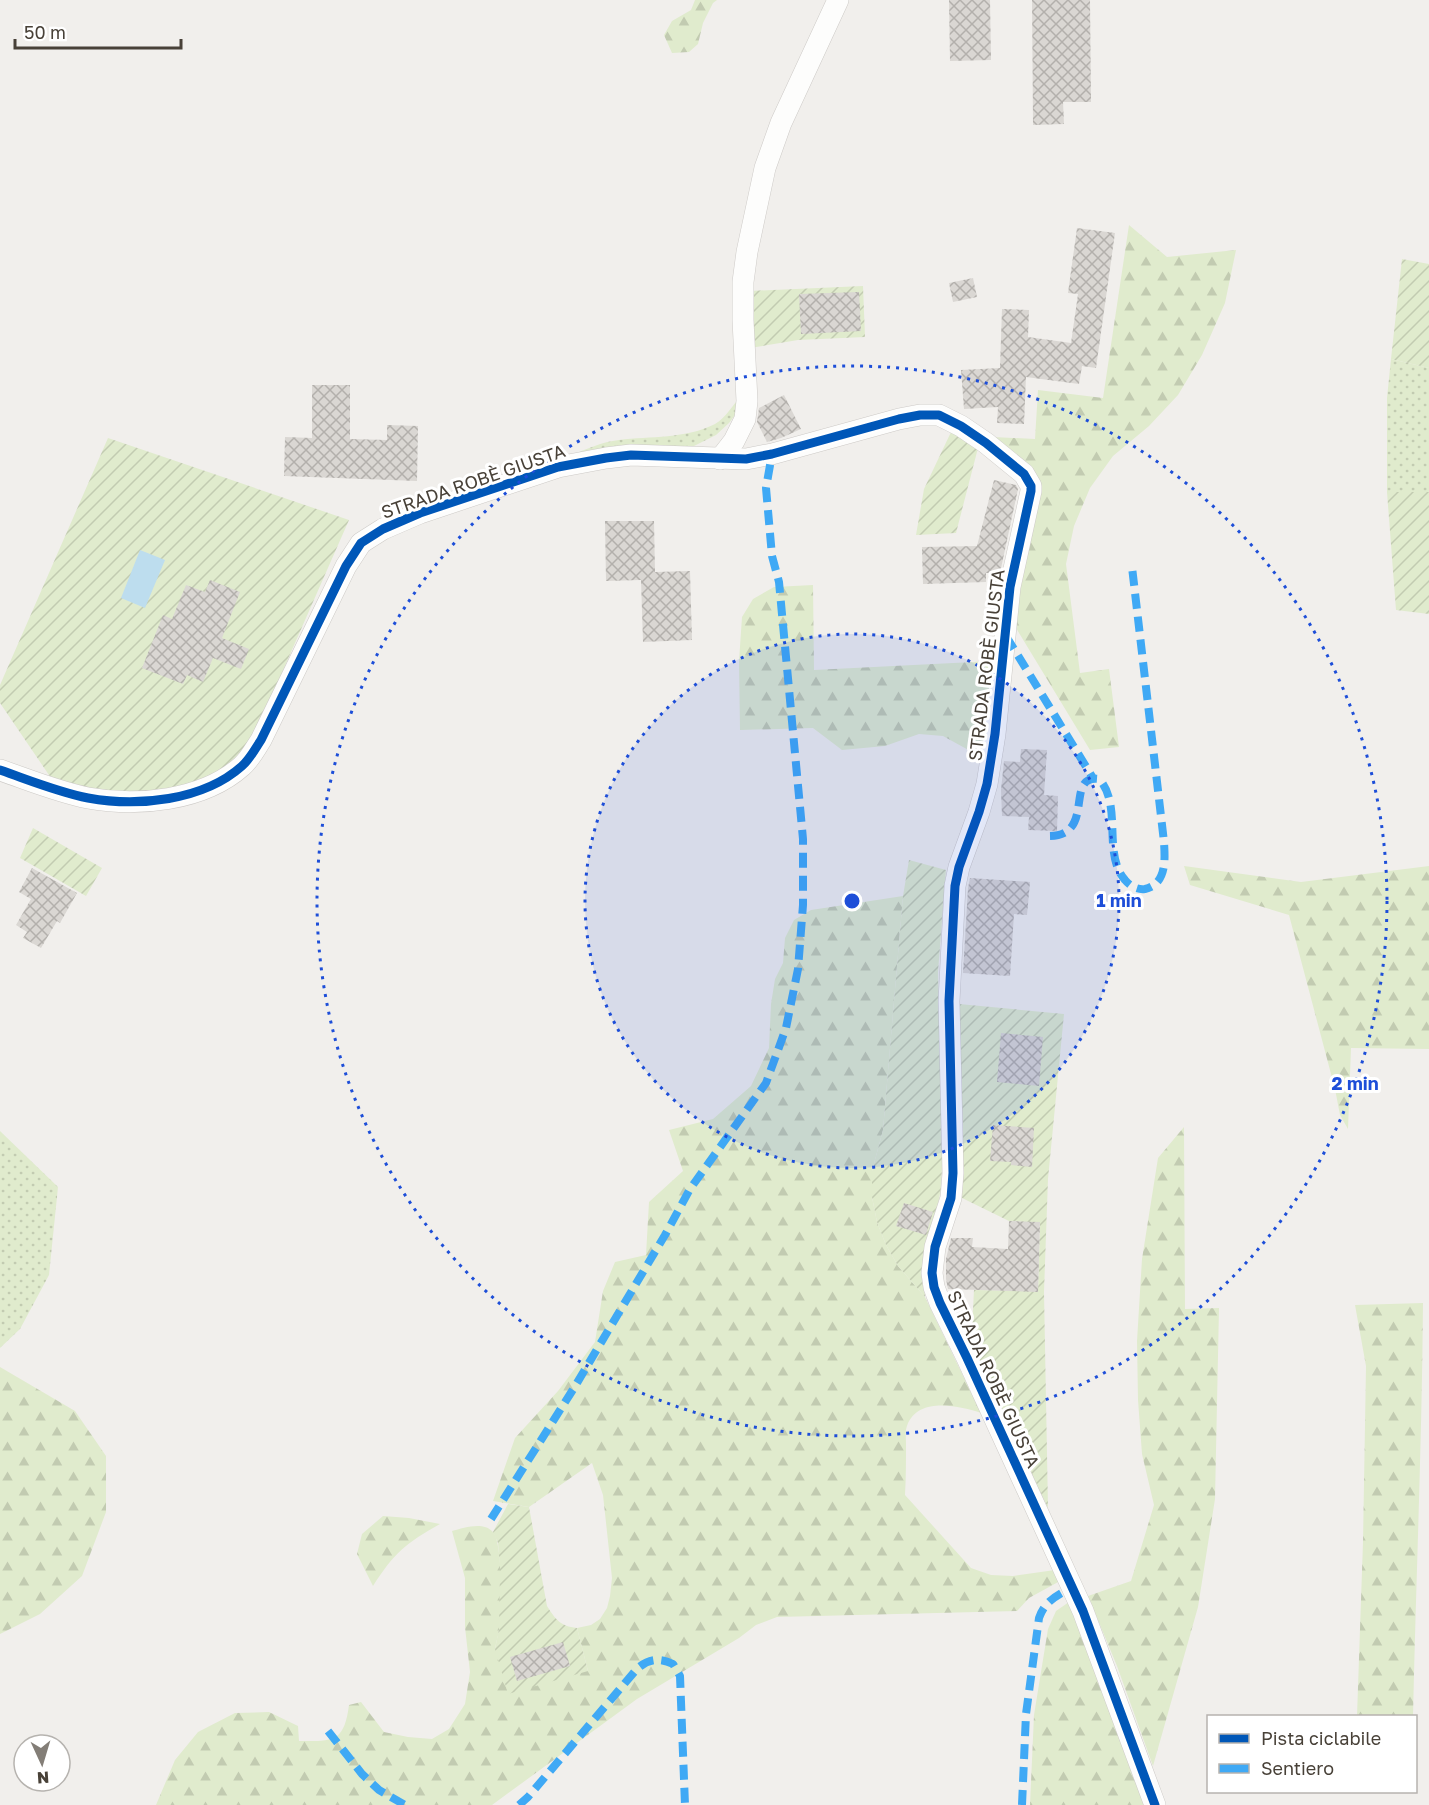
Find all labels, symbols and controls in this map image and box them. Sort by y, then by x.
scale bar [15,12,182,50]
text: 50 m [24,21,66,43]
street label: STRADA ROBÈ GIUSTA [378,439,568,523]
street label: STRADA ROBÈ GIUSTA [963,568,1009,762]
text: 1 min [1096,889,1142,911]
centre of rings [842,891,862,911]
text: 2 min [1331,1072,1379,1094]
street label: STRADA ROBÈ GIUSTA [943,1287,1045,1471]
legend [1207,1715,1417,1793]
text: Pista ciclabile [1261,1727,1381,1749]
north arrow [12,1733,72,1793]
text: Sentiero [1261,1757,1334,1779]
text: N [36,1768,50,1788]

